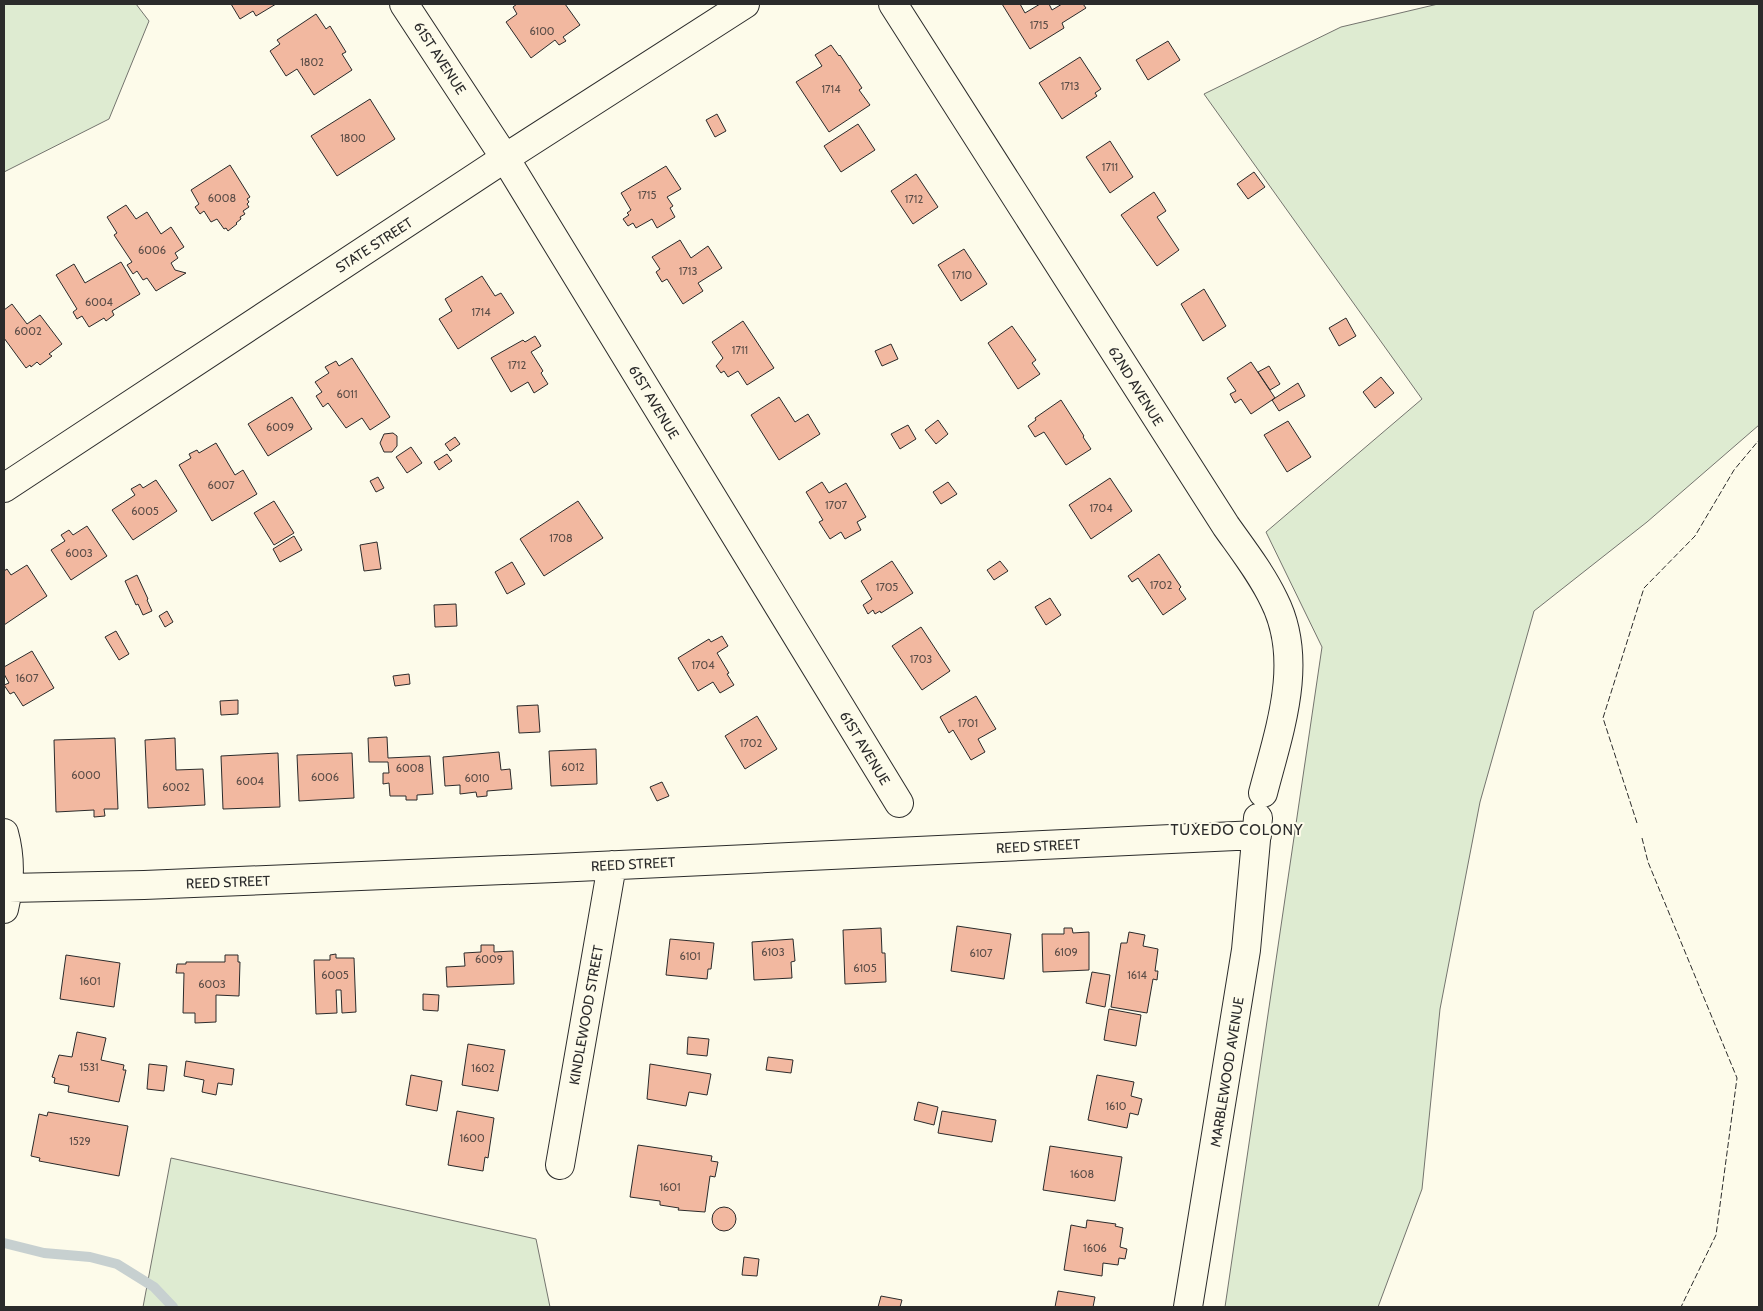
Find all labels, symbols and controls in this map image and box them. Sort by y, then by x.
street label: 61ST AVENUE [410,18,470,98]
house number: 1715 [1030,18,1048,32]
house number: 6100 [529,24,555,38]
house number: 1802 [300,55,324,69]
house number: 1713 [1061,79,1079,93]
house number: 1714 [821,82,841,96]
house number: 1800 [340,131,366,145]
house number: 1711 [1102,160,1118,174]
house number: 1715 [638,188,656,202]
house number: 6008 [208,191,236,205]
house number: 1712 [905,192,923,206]
street label: STATE STREET [332,213,416,277]
house number: 6006 [138,243,166,257]
house number: 1713 [679,264,697,278]
house number: 1710 [952,268,973,282]
house number: 6004 [85,295,114,309]
house number: 1714 [471,305,491,319]
house number: 6002 [14,324,42,338]
house number: 1711 [732,343,748,357]
street label: 62ND AVENUE [1104,343,1168,429]
house number: 1712 [508,358,526,372]
street label: 61ST AVENUE [625,362,683,442]
house number: 6011 [336,387,358,401]
house number: 6009 [266,420,294,434]
house number: 6007 [207,478,235,492]
house number: 1707 [825,498,848,512]
house number: 1704 [1089,501,1113,515]
house number: 6005 [131,504,159,518]
house number: 1708 [549,531,573,545]
house number: 6003 [65,546,93,560]
house number: 1702 [1150,578,1172,592]
house number: 1705 [876,580,898,594]
house number: 1703 [910,652,932,666]
house number: 1704 [691,658,715,672]
house number: 1607 [16,671,39,685]
street label: 61ST AVENUE [836,708,894,788]
house number: 1701 [958,716,978,730]
house number: 1702 [740,736,762,750]
house number: 6012 [561,760,585,774]
house number: 6008 [396,761,424,775]
house number: 6000 [71,768,101,782]
house number: 6006 [311,770,339,784]
house number: 6010 [464,771,490,785]
house number: 6004 [236,774,265,788]
house number: 6002 [162,780,190,794]
district label: TUXEDO COLONY [1170,821,1304,839]
street label: REED STREET [995,835,1081,857]
street label: REED STREET [590,853,676,875]
street label: REED STREET [186,872,271,892]
street label: KINDLEWOOD STREET [565,943,607,1086]
house number: 6103 [761,945,785,959]
house number: 6109 [1054,945,1078,959]
house number: 6107 [970,946,993,960]
house number: 6101 [679,949,701,963]
house number: 6009 [475,952,503,966]
house number: 6105 [853,961,877,975]
house number: 6005 [321,968,349,982]
house number: 1614 [1127,968,1147,982]
house number: 1601 [79,974,101,988]
house number: 6003 [198,977,226,991]
street label: MARBLEWOOD AVENUE [1206,995,1248,1148]
house number: 1531 [79,1060,99,1074]
house number: 1602 [471,1061,495,1075]
house number: 1610 [1105,1099,1127,1113]
house number: 1600 [459,1131,485,1145]
house number: 1529 [69,1134,91,1148]
house number: 1608 [1070,1167,1094,1181]
house number: 1601 [659,1180,681,1194]
house number: 1606 [1083,1241,1107,1255]

